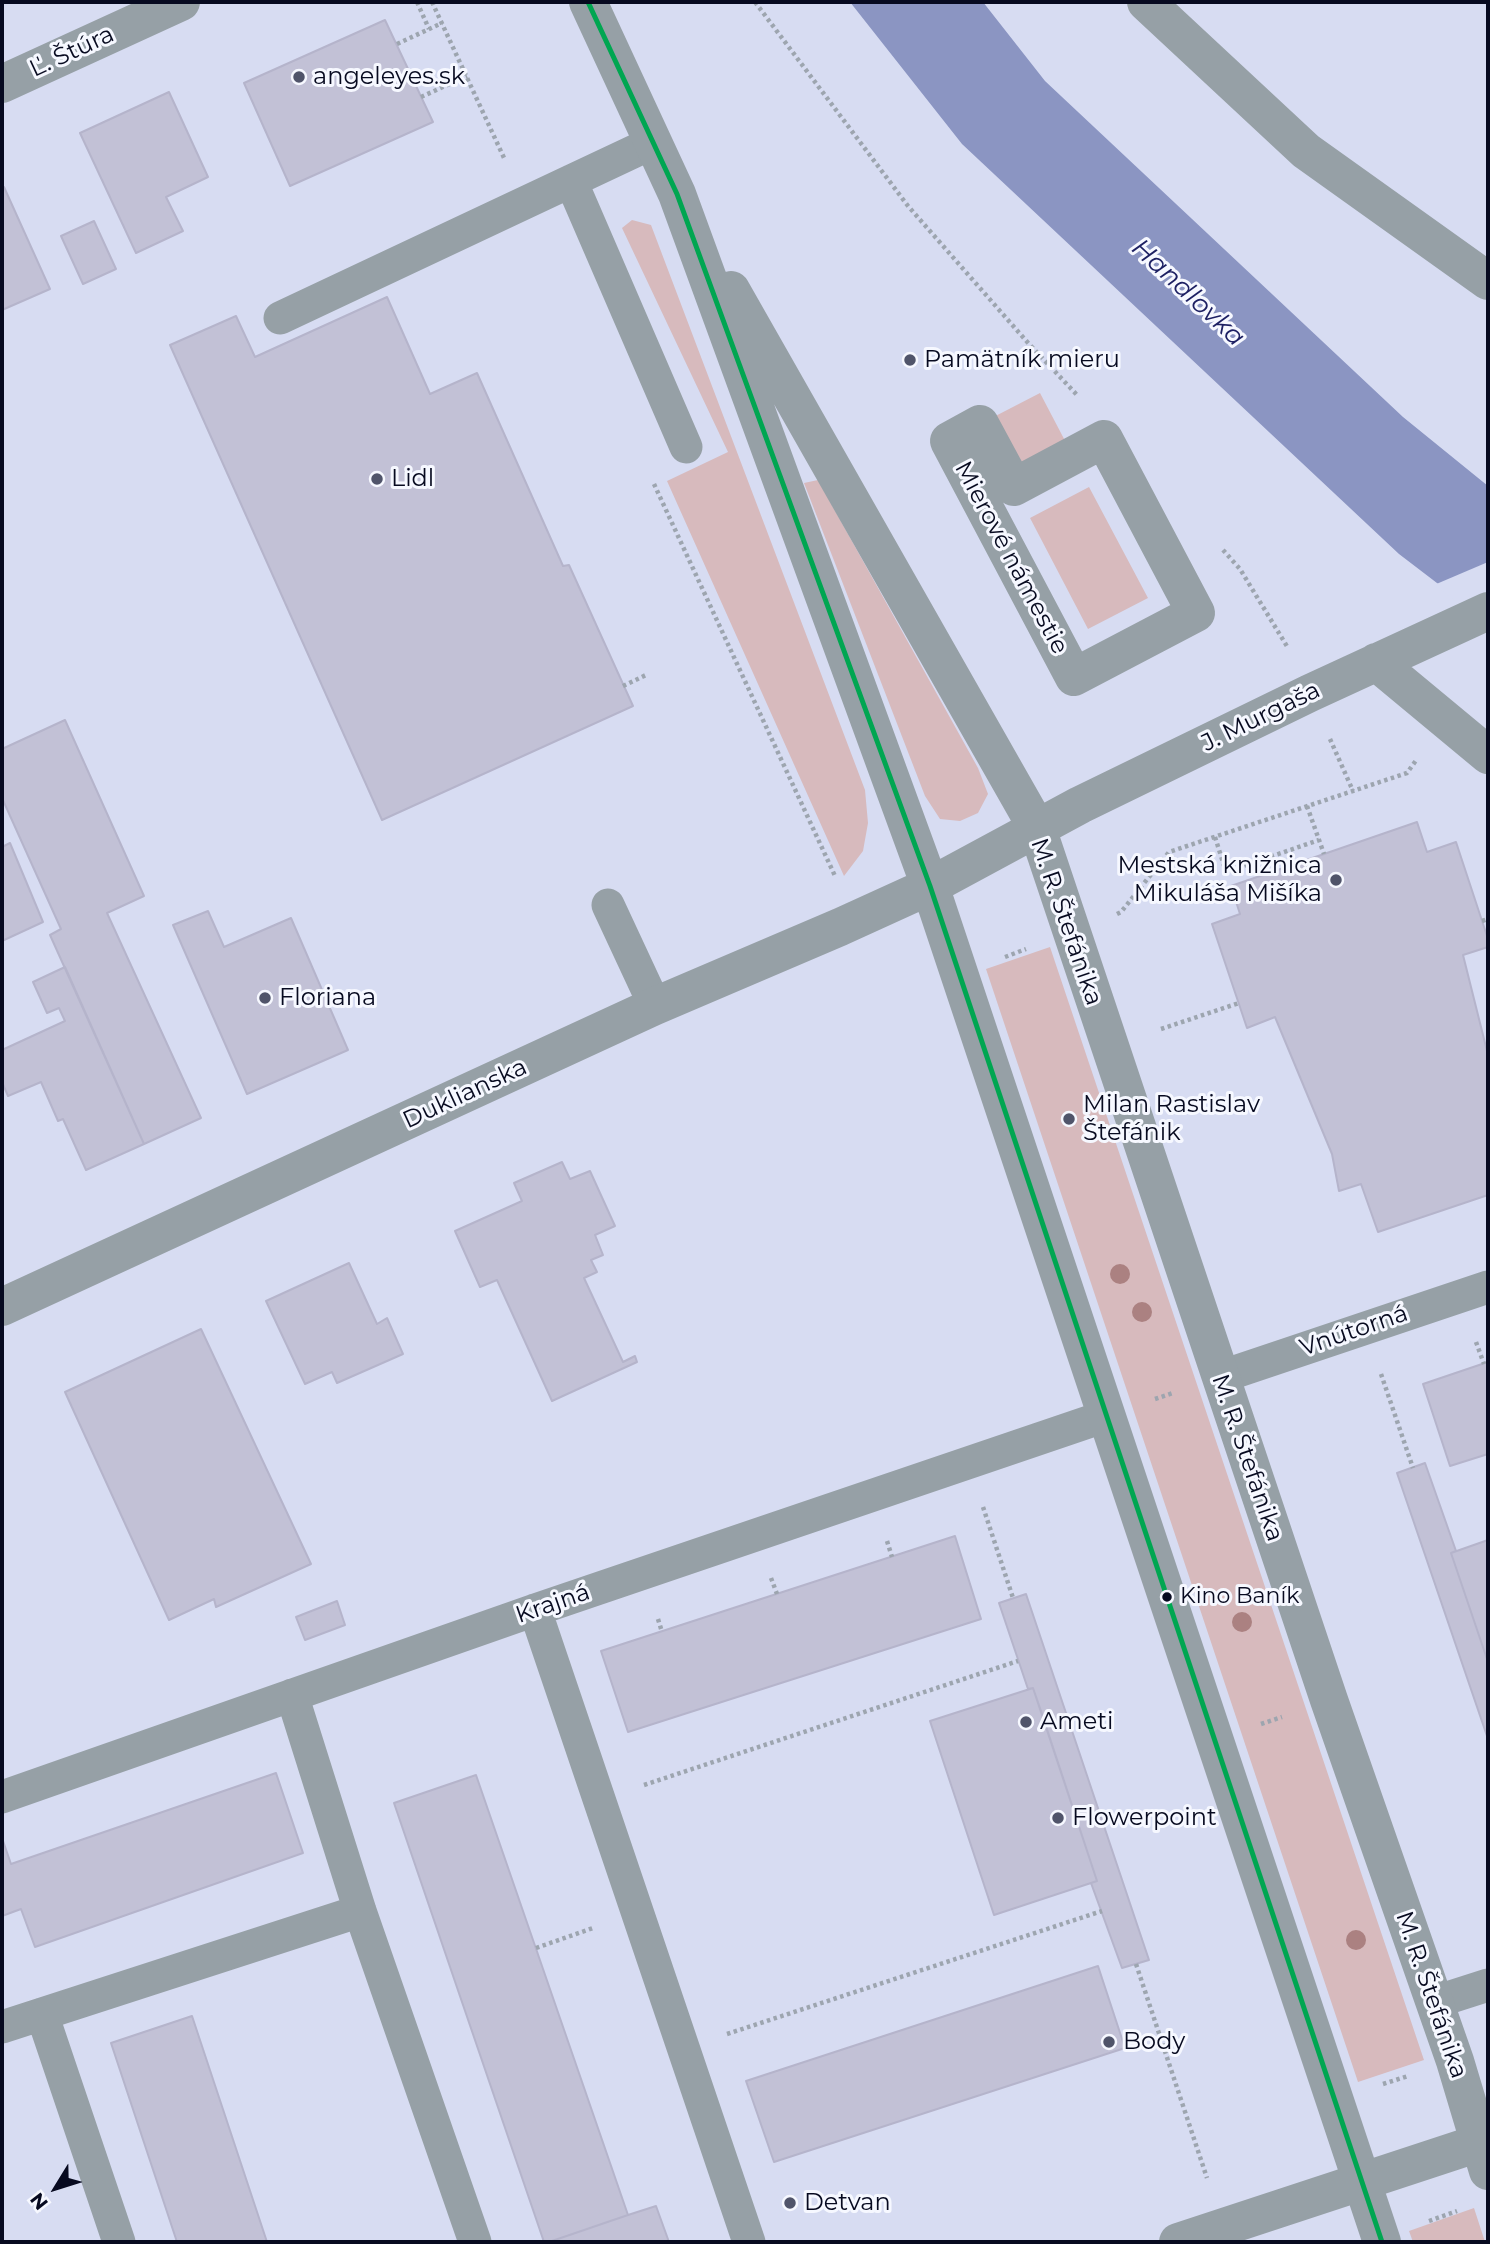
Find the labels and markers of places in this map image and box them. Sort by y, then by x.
place label: angeleyes.sk [313,63,465,91]
marker: angeleyes.sk [291,69,307,85]
place label: Pamätník mieru [924,346,1120,374]
marker: Pamätník mieru [902,352,918,368]
place label: Lidl [391,465,434,493]
marker: Lidl [369,471,385,487]
place label: Mestská knižnica Mikuláša Mišíka [1117,852,1322,908]
marker: Mestská knižnica Mikuláša Mišíka [1328,872,1344,888]
place label: Floriana [279,984,376,1012]
marker: Floriana [257,990,273,1006]
place label: Milan Rastislav Štefánik [1083,1091,1260,1147]
marker: Milan Rastislav Štefánik [1061,1111,1077,1127]
place label: Kino Baník [1180,1584,1300,1610]
marker: Kino Baník [1160,1590,1174,1604]
place label: Ameti [1040,1708,1113,1736]
marker: Ameti [1018,1714,1034,1730]
place label: Flowerpoint [1072,1804,1217,1832]
marker: Flowerpoint [1050,1810,1066,1826]
place label: Body [1123,2028,1185,2056]
marker: Body [1101,2034,1117,2050]
place label: Detvan [804,2189,891,2217]
marker: Detvan [782,2195,798,2211]

